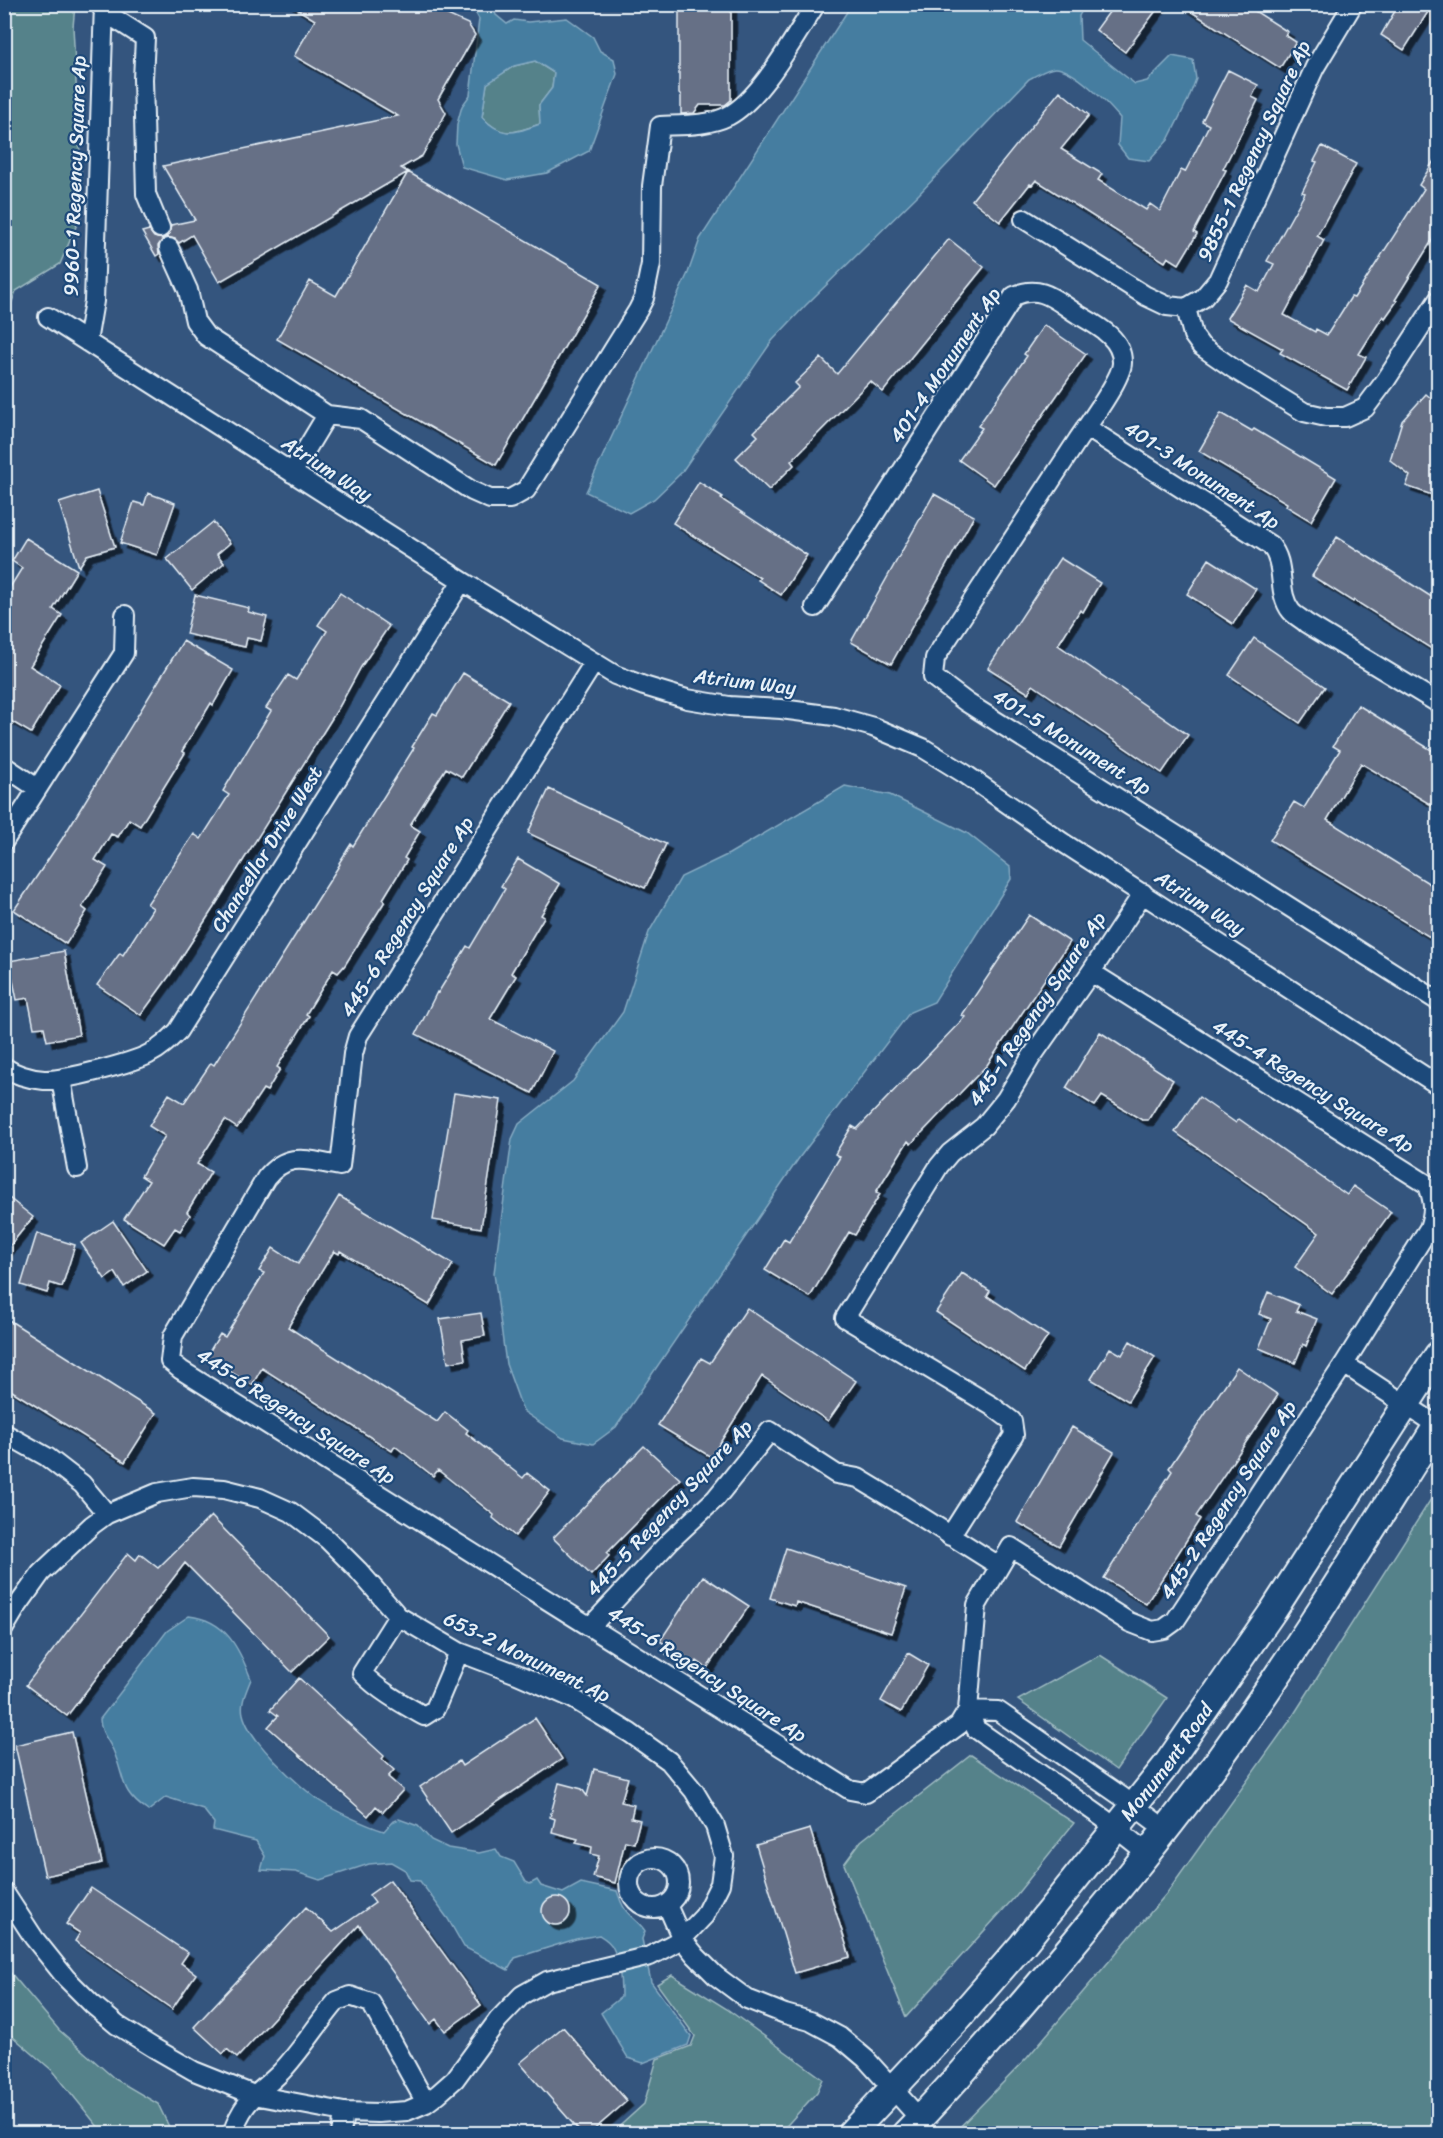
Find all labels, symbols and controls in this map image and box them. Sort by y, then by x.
street label: 9855-1 Regency Square Ap [1187,34,1321,267]
street label: 9960-1 Regency Square Ap [53,55,97,297]
street label: 401-4 Monument Ap [880,279,1011,450]
street label: 401-3 Monument Ap [1117,411,1288,539]
street label: Atrium Way [274,426,380,512]
street label: Atrium Way [691,658,799,706]
street label: 401-5 Monument Ap [986,679,1159,805]
street label: Chancellor Drive West [201,758,333,939]
street label: 445-6 Regency Square Ap [331,809,484,1025]
street label: Atrium Way [1147,860,1253,946]
street label: 445-1 Regency Square Ap [958,904,1116,1114]
street label: 445-4 Regency Square Ap [1205,1009,1421,1163]
street label: 445-6 Regency Square Ap [189,1338,403,1494]
street label: 445-2 Regency Square Ap [1150,1393,1306,1607]
street label: 445-5 Regency Square Ap [577,1411,761,1605]
street label: 445-6 Regency Square Ap [600,1596,814,1752]
street label: 653-2 Monument Ap [438,1601,617,1713]
street label: Monument Road [1110,1694,1223,1829]

